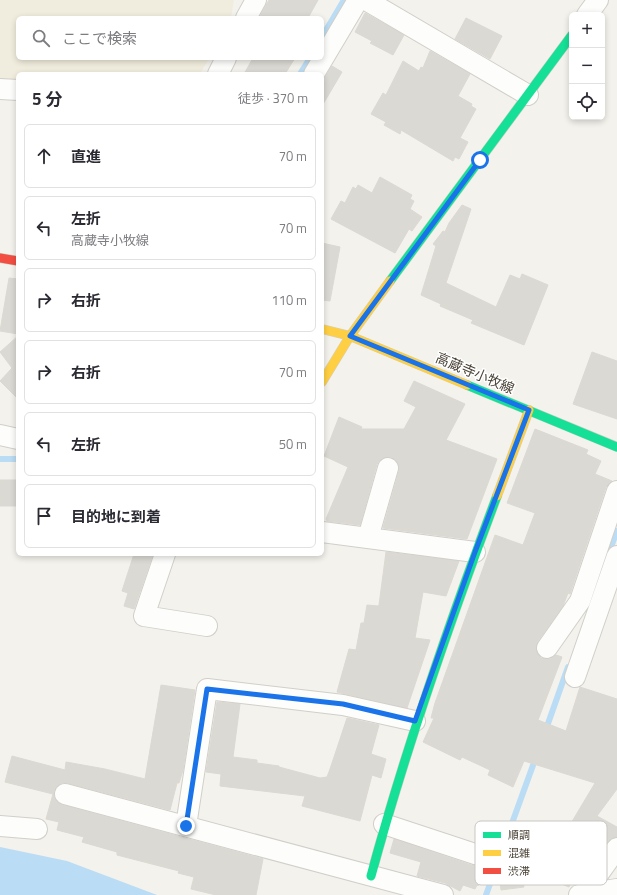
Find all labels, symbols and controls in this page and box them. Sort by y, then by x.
map controls [569,12,605,120]
button: + [569,12,605,48]
search box [16,16,324,60]
icon: search [30,27,52,49]
text: ここで検索 [62,27,137,50]
button: − [569,48,605,84]
button: locate [569,84,605,120]
text: 5 分 [32,86,62,112]
text: 徒歩 · 370 m [238,88,308,108]
icon: ahead [33,145,55,167]
text: 直進 [71,145,101,168]
text: 70 m [279,146,307,166]
route start [471,151,489,169]
text: 左折 [71,207,101,230]
icon: left [33,217,55,239]
text: 70 m [279,218,307,238]
text: 高蔵寺小牧線 [71,230,149,250]
icon: right [33,289,55,311]
text: 右折 [71,289,101,312]
text: 110 m [271,290,307,310]
street label: 高蔵寺小牧線 [432,346,518,399]
icon: right [33,361,55,383]
text: 右折 [71,361,101,384]
text: 70 m [279,362,307,382]
icon: left [33,433,55,455]
text: 左折 [71,433,101,456]
text: 50 m [279,434,307,454]
icon: arrive [33,505,55,527]
text: 目的地に到着 [71,505,161,528]
route end [177,817,195,835]
legend [475,821,607,885]
text: 順調 [508,827,530,843]
text: 混雑 [508,845,530,861]
text: 渋滞 [508,863,530,879]

